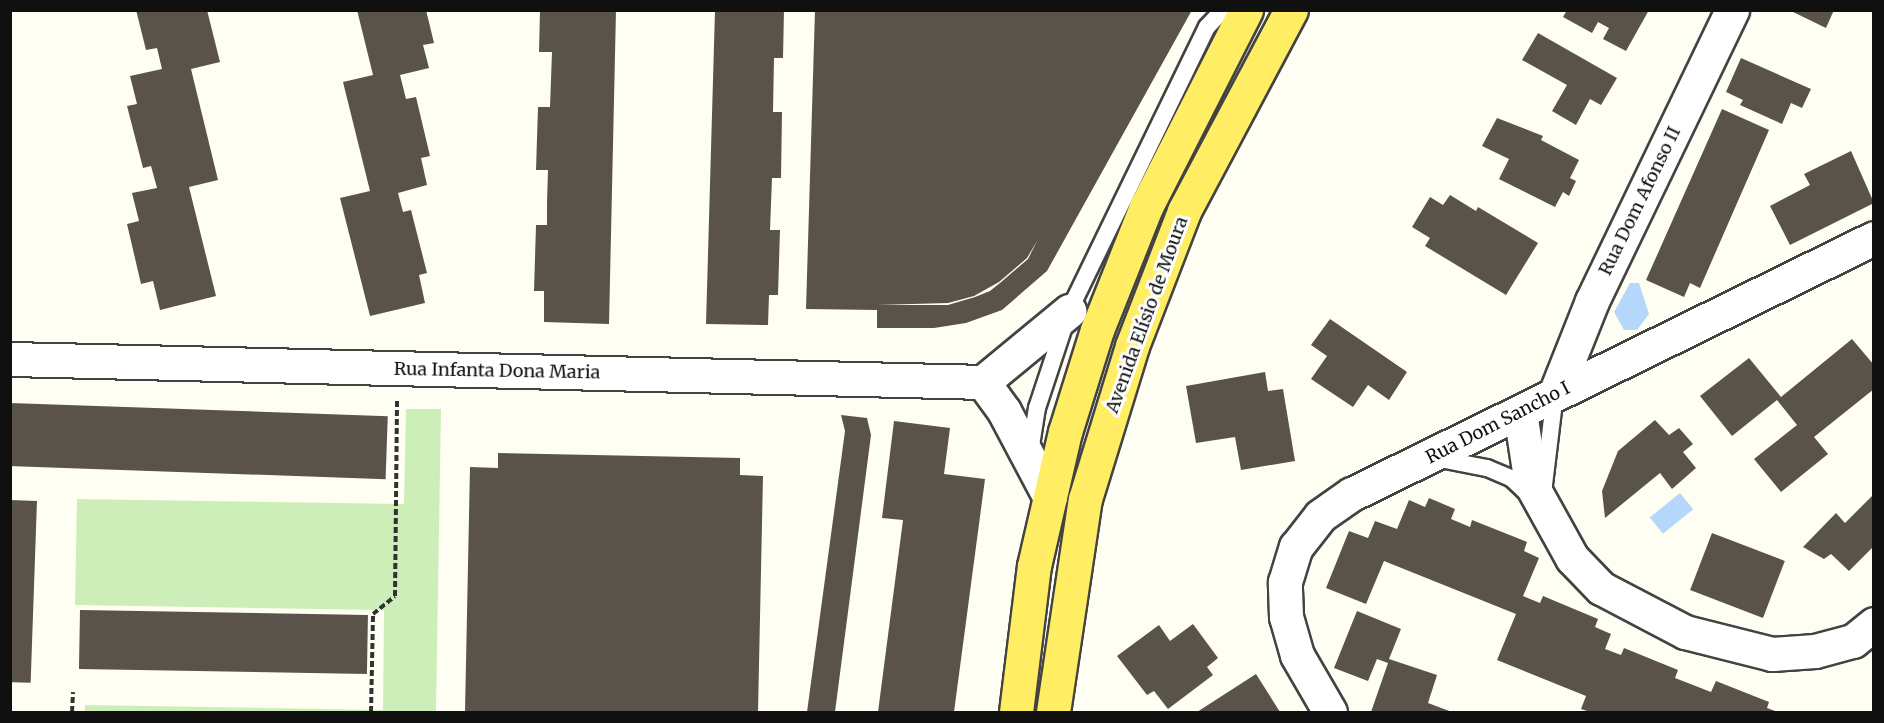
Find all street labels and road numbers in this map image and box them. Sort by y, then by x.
street label: Rua Dom Afonso II [1595,123,1685,279]
street label: Avenida Elísio de Moura [1101,214,1193,416]
street label: Rua Infanta Dona Maria [394,358,600,384]
street label: Rua Dom Sancho I [1422,377,1574,469]

